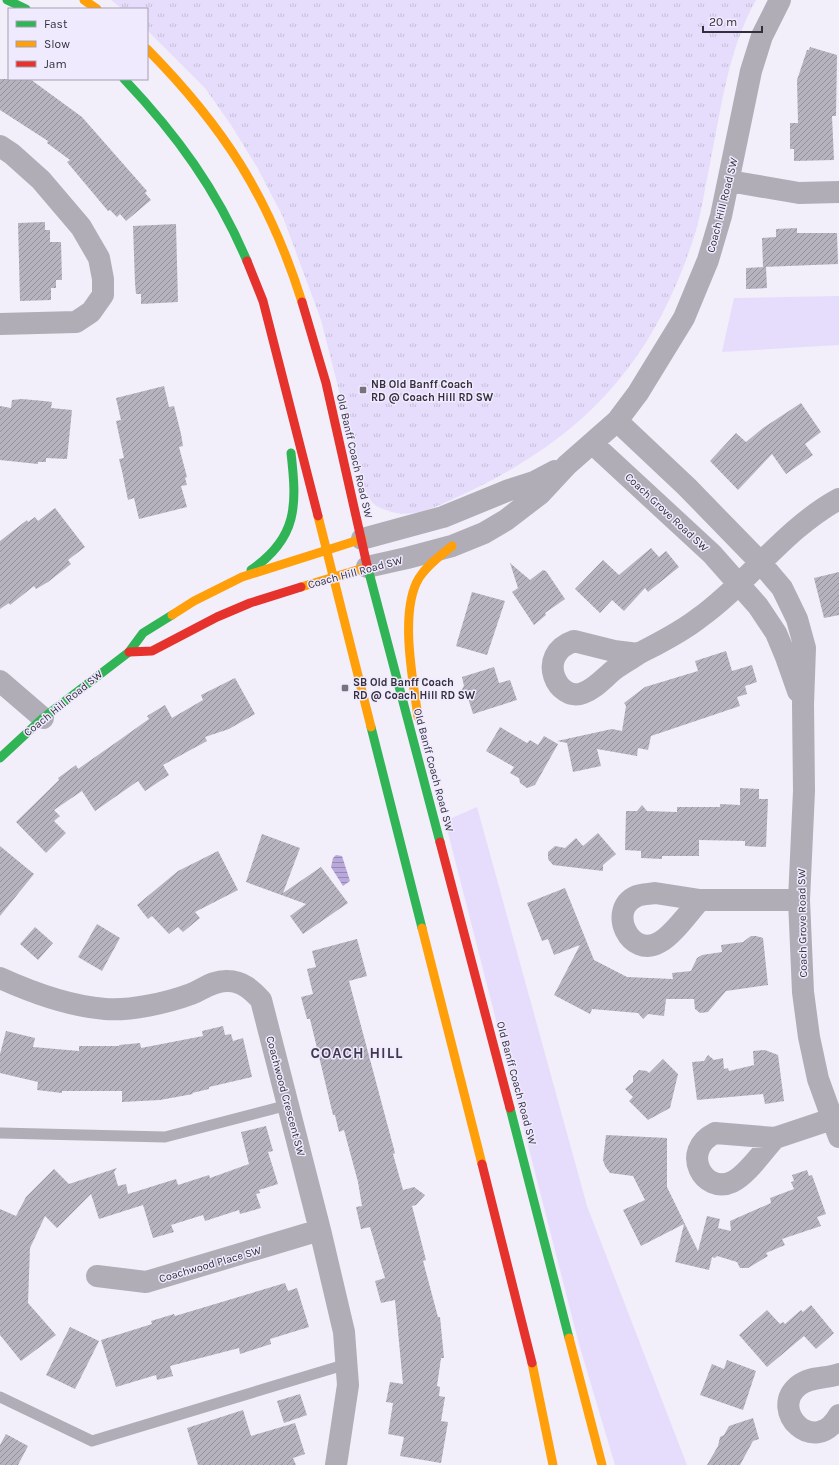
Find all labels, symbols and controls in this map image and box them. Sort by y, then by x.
legend [8,8,148,80]
scale bar [703,8,762,34]
text: 20 m [709,15,737,29]
text: Fast [44,17,68,31]
text: Slow [44,37,70,51]
text: Jam [44,57,67,71]
street label: Coach Hill Road SW [704,156,741,254]
place label: NB Old Banff Coach RD @ Coach Hill RD SW [371,378,494,404]
marker: NB Old Banff Coach RD @ Coach Hill RD SW [358,385,368,395]
street label: Old Banff Coach Road SW [334,393,375,520]
street label: Coach Grove Road SW [622,470,711,554]
street label: Coach Hill Road SW [306,554,404,591]
street label: Coach Hill Road SW [21,668,105,739]
place label: SB Old Banff Coach RD @ Coach Hill RD SW [353,676,476,702]
marker: SB Old Banff Coach RD @ Coach Hill RD SW [340,683,350,693]
street label: Old Banff Coach Road SW [411,707,456,833]
street label: Coach Grove Road SW [795,868,810,978]
street label: Old Banff Coach Road SW [494,1020,539,1146]
street label: Coachwood Crescent SW [263,1035,308,1158]
district label: COACH HILL [311,1044,403,1062]
street label: Coachwood Place SW [157,1244,263,1285]

